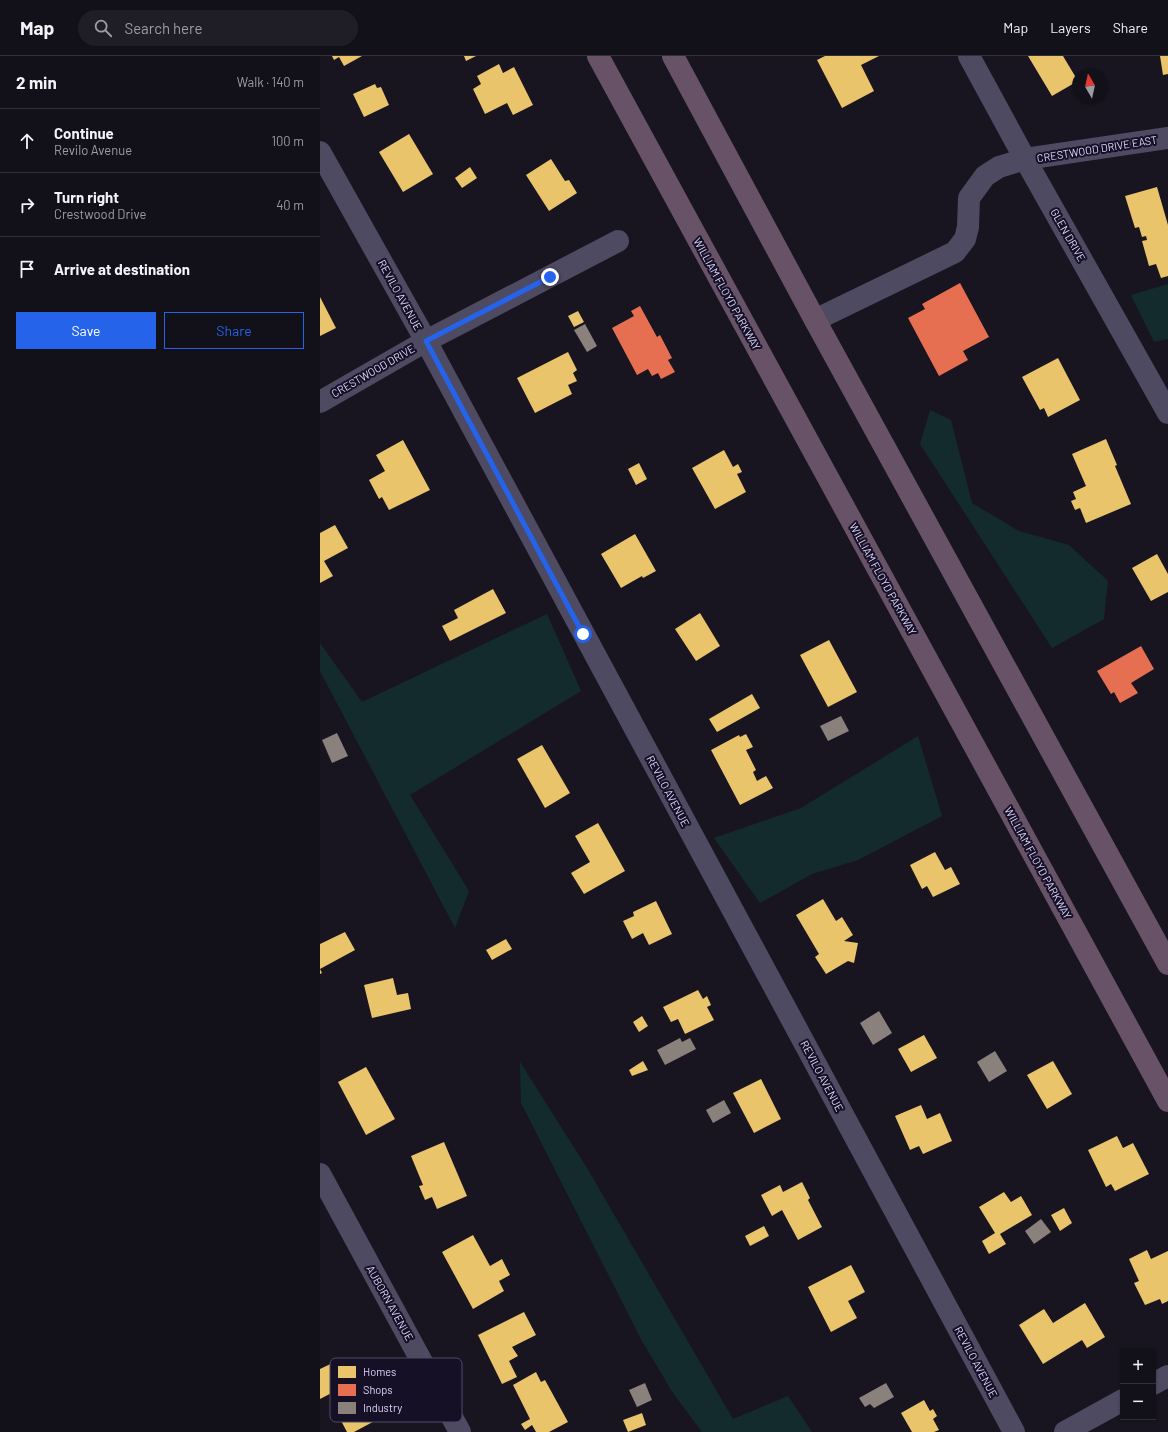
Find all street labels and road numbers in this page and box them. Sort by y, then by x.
street label: CRESTWOOD DRIVE EAST [1036,133,1158,164]
street label: GLEN DRIVE [1048,206,1089,264]
street label: WILLIAM FLOYD PARKWAY [691,235,764,352]
street label: REVILO AVENUE [376,257,425,333]
street label: CRESTWOOD DRIVE [329,341,417,400]
street label: WILLIAM FLOYD PARKWAY [847,520,920,637]
street label: REVILO AVENUE [644,753,693,829]
street label: WILLIAM FLOYD PARKWAY [1002,804,1075,921]
street label: REVILO AVENUE [798,1038,847,1114]
street label: AUBORN AVENUE [364,1263,417,1343]
street label: REVILO AVENUE [952,1324,1001,1400]

